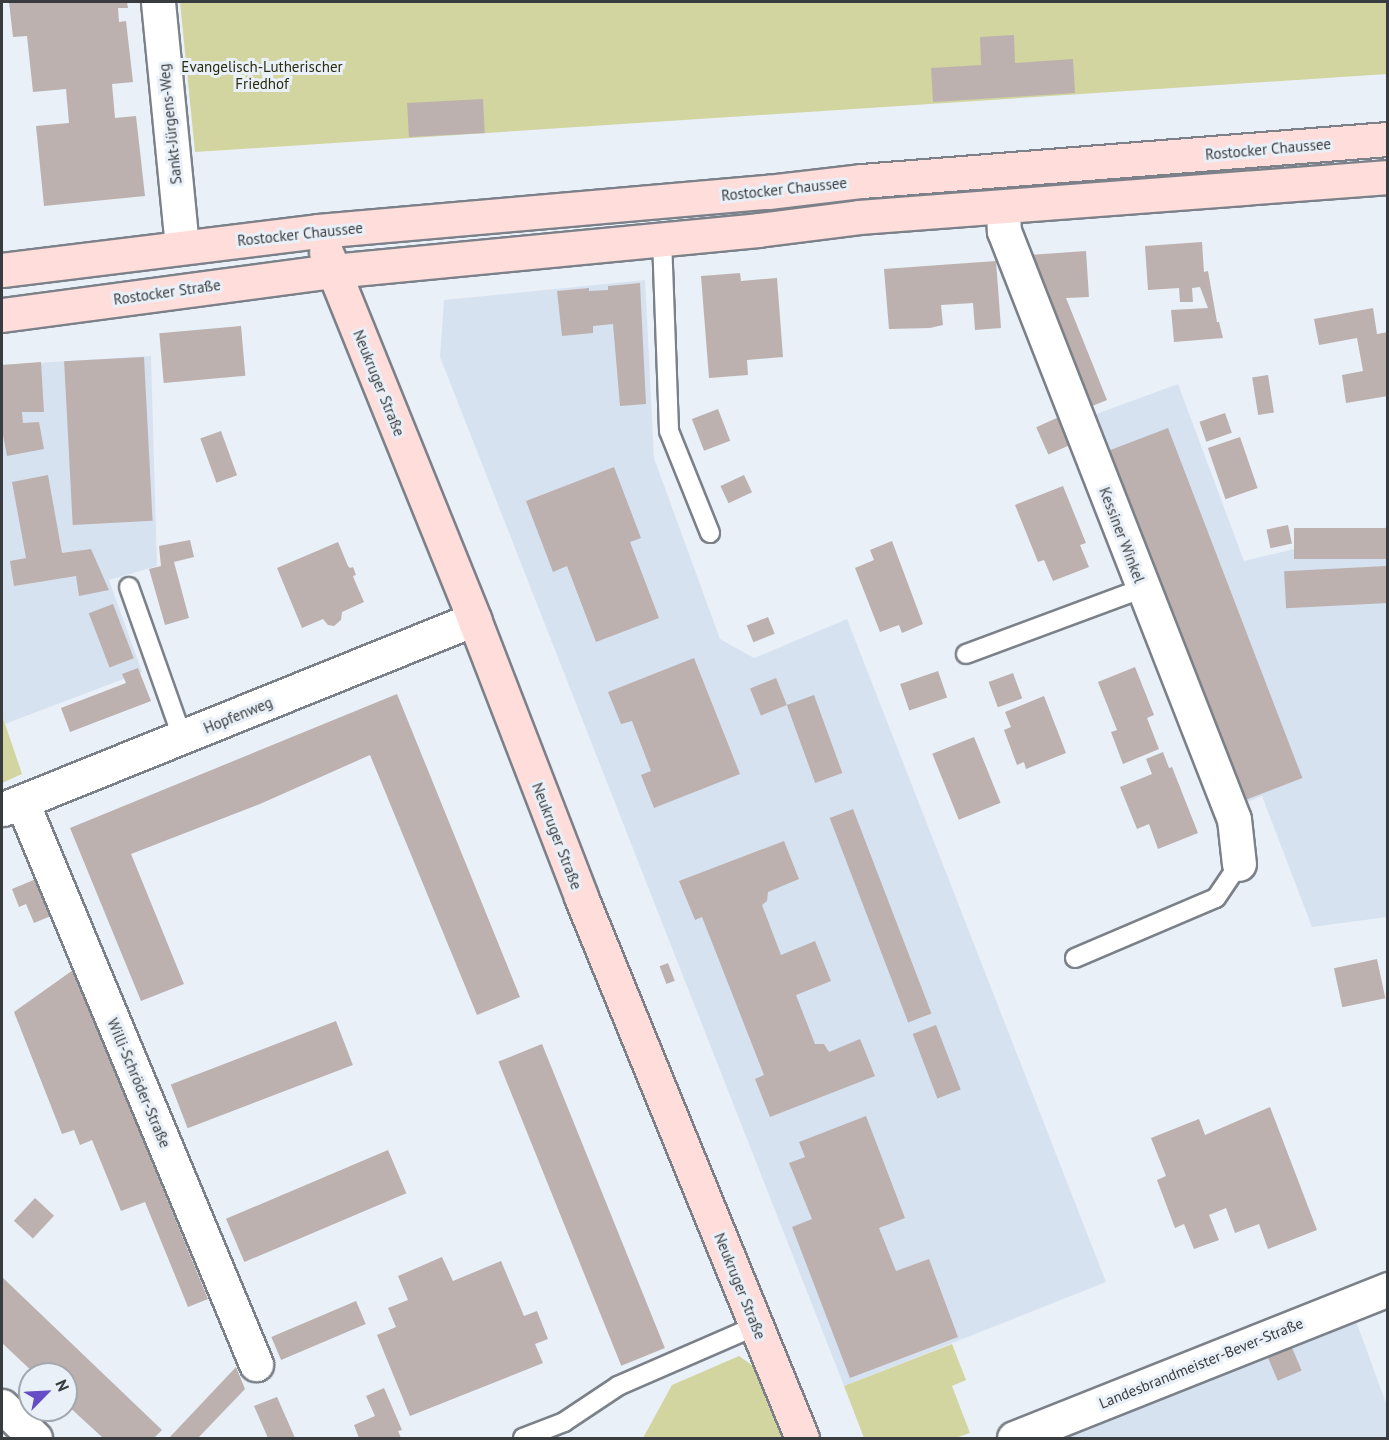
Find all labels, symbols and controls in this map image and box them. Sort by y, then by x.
park label: Evangelisch-Lutherischer Friedhof [181,57,343,92]
street label: Sankt-Jürgens-Weg [155,63,185,185]
street label: Rostocker Chaussee [1204,135,1332,163]
street label: Rostocker Chaussee [720,173,848,205]
street label: Rostocker Chaussee [236,218,364,250]
street label: Rostocker Straße [112,276,222,308]
street label: Neukruger Straße [349,327,409,439]
street label: Kessiner Winkel [1095,484,1149,586]
street label: Hopfenweg [201,693,275,737]
street label: Neukruger Straße [528,780,586,892]
street label: Willi-Schröder-Straße [104,1016,174,1150]
street label: Neukruger Straße [710,1230,770,1342]
street label: Landesbrandmeister-Bever-Straße [1096,1314,1306,1412]
north arrow [18,1362,78,1422]
text: N [51,1377,74,1394]

